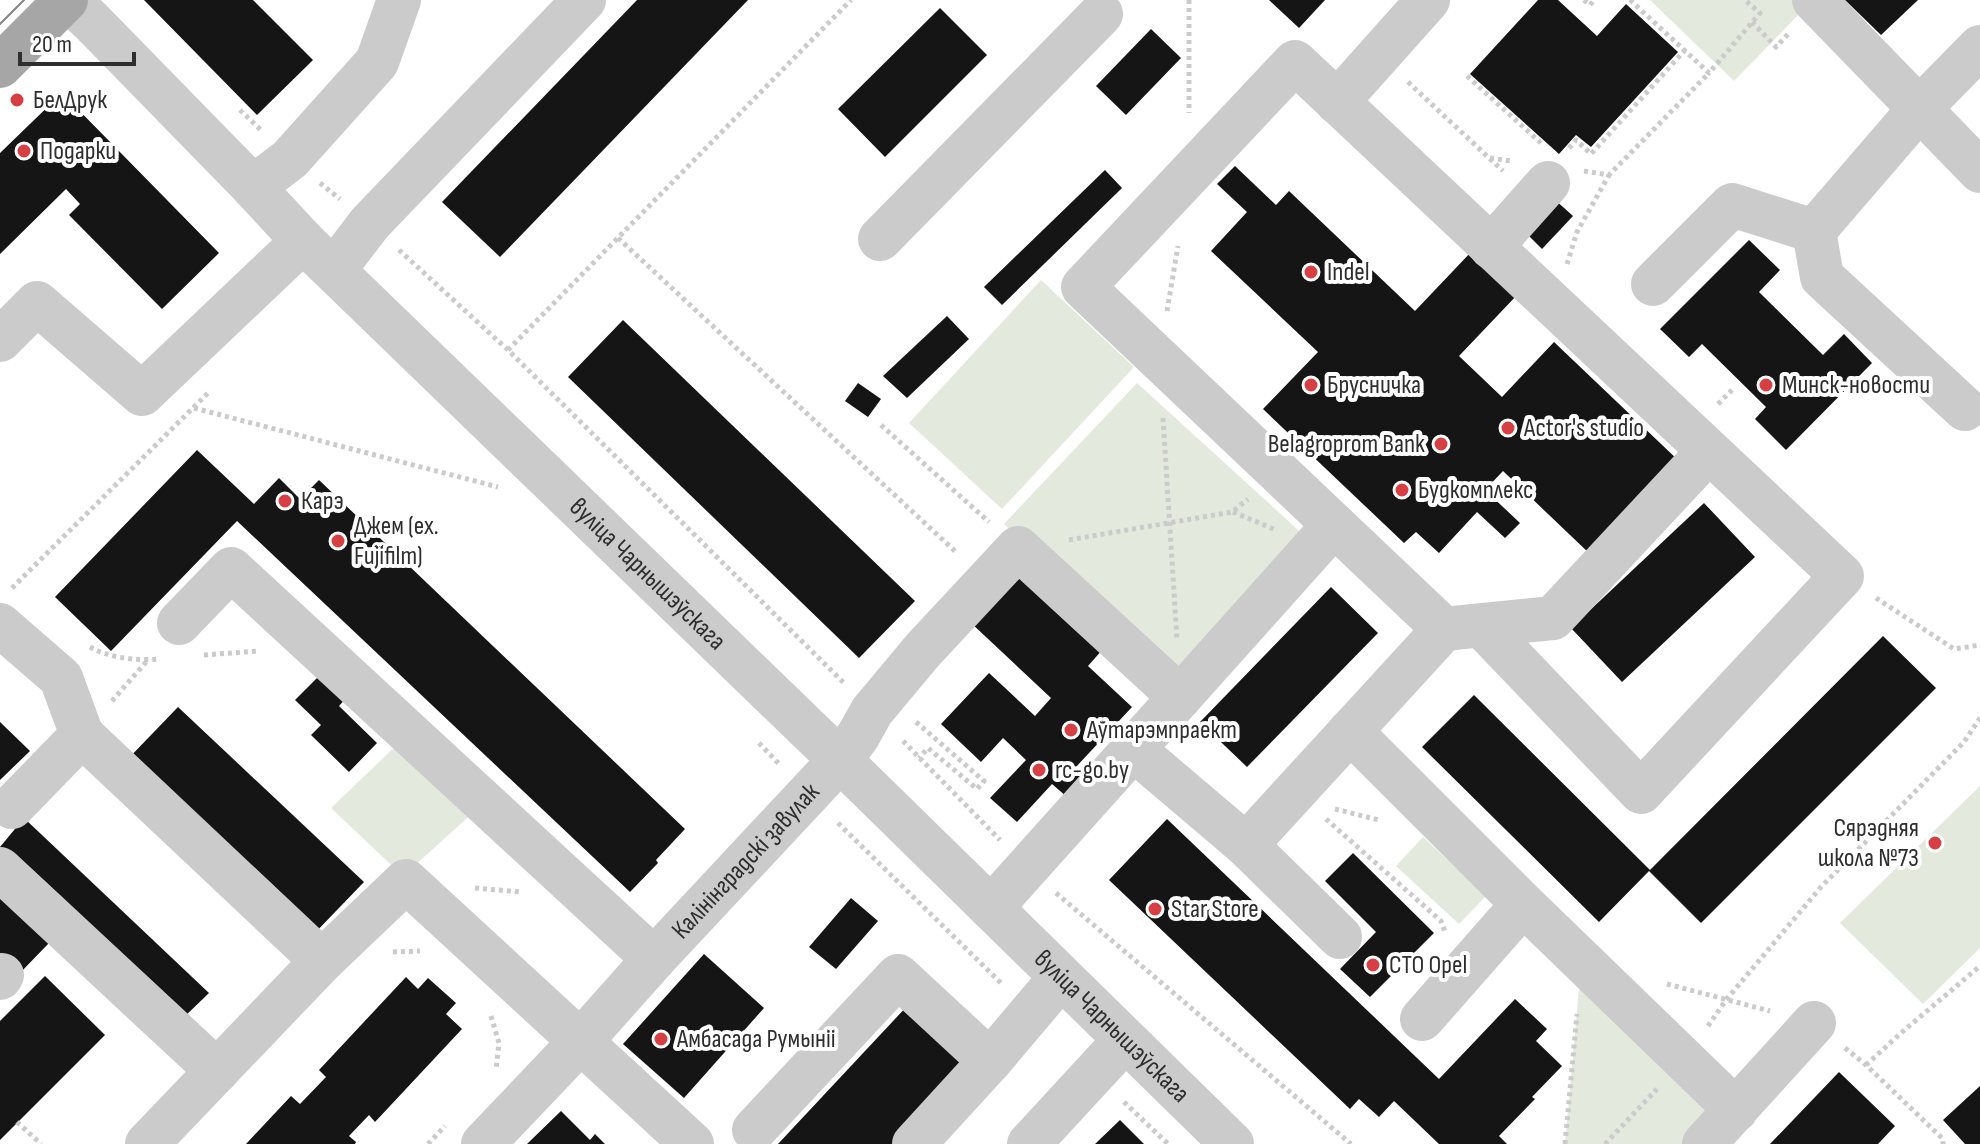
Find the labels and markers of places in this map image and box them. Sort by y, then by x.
place label: БелДрук [33,85,107,116]
marker: БелДрук [8,91,26,109]
place label: Подарки [40,136,116,167]
marker: Подарки [15,142,33,160]
place label: Indel [1327,257,1370,288]
marker: Indel [1302,263,1320,281]
place label: Брусничка [1327,370,1421,401]
place label: Минск-новости [1782,370,1930,401]
marker: Брусничка [1302,376,1320,394]
marker: Минск-новости [1757,376,1775,394]
place label: Actor's studio [1523,413,1644,444]
marker: Actor's studio [1499,419,1517,437]
place label: Belagroprom Bank [1268,429,1425,460]
marker: Belagroprom Bank [1432,435,1450,453]
place label: Будкомплекс [1418,475,1533,506]
marker: Будкомплекс [1393,481,1411,499]
place label: Карэ [301,486,344,517]
marker: Карэ [276,492,294,510]
place label: Джем (ex. Fujifilm) [354,511,439,572]
marker: Джем (ex. Fujifilm) [329,532,347,550]
place label: Аўтарэмпраект [1086,715,1237,746]
marker: Аўтарэмпраект [1062,721,1080,739]
place label: rc-go.by [1055,755,1129,786]
marker: rc-go.by [1030,761,1048,779]
place label: Сярэдняя школа №73 [1818,813,1919,874]
marker: Сярэдняя школа №73 [1926,834,1944,852]
place label: Star Store [1171,894,1259,925]
marker: Star Store [1146,900,1164,918]
place label: СТО Opel [1389,950,1467,981]
marker: СТО Opel [1364,956,1382,974]
place label: Амбасада Румыніі [676,1024,836,1055]
marker: Амбасада Румыніі [652,1030,670,1048]

